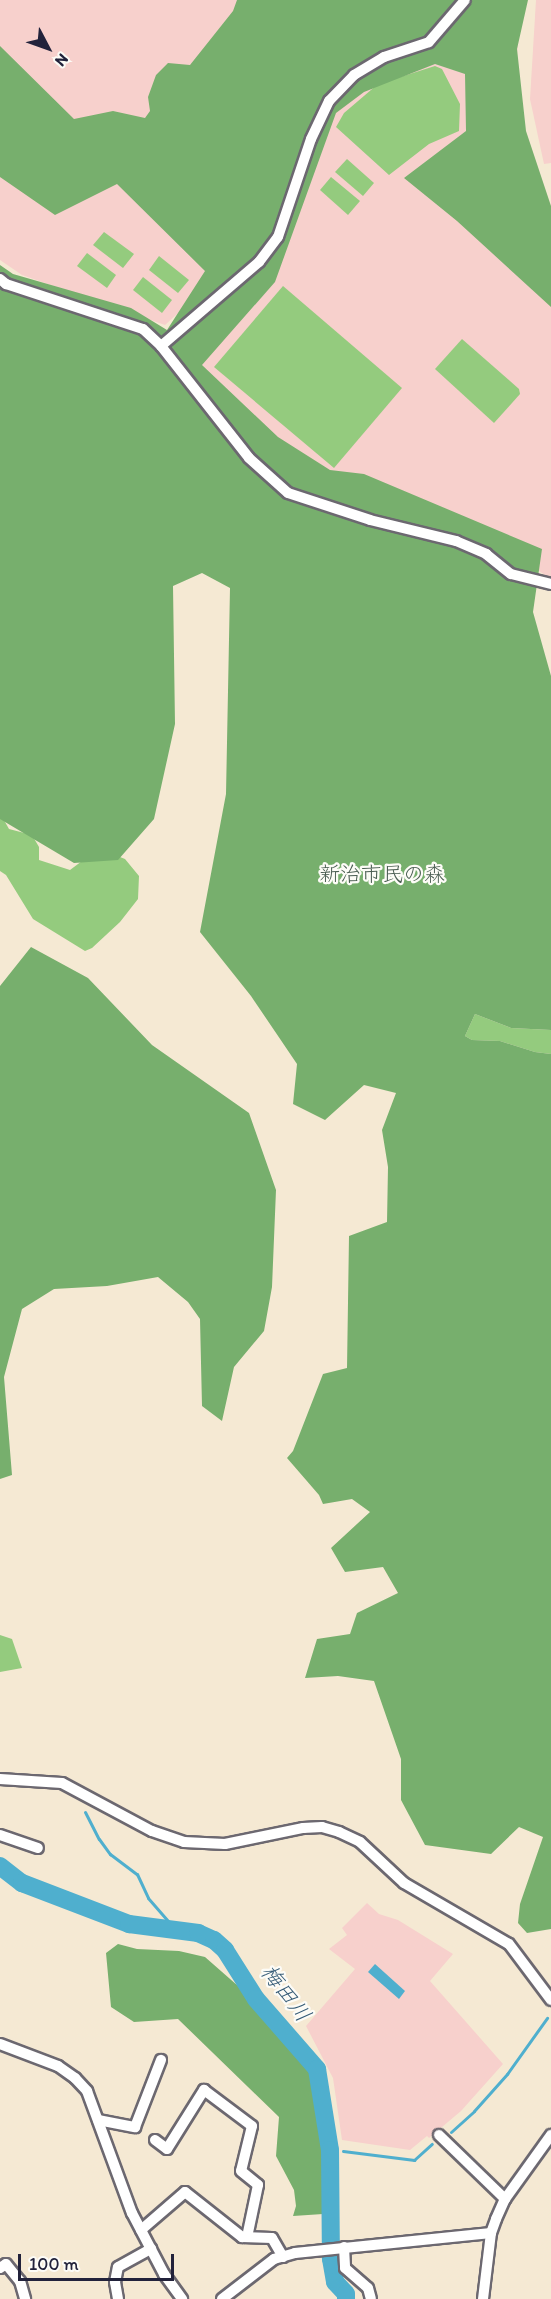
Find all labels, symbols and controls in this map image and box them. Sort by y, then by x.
north arrow [18,18,78,78]
text: N [51,50,73,70]
park label: 新治市民の森 [319,861,445,887]
water label: 梅田川 [255,1959,317,2027]
scale bar [21,2242,177,2280]
text: 100 m [29,2253,79,2275]

